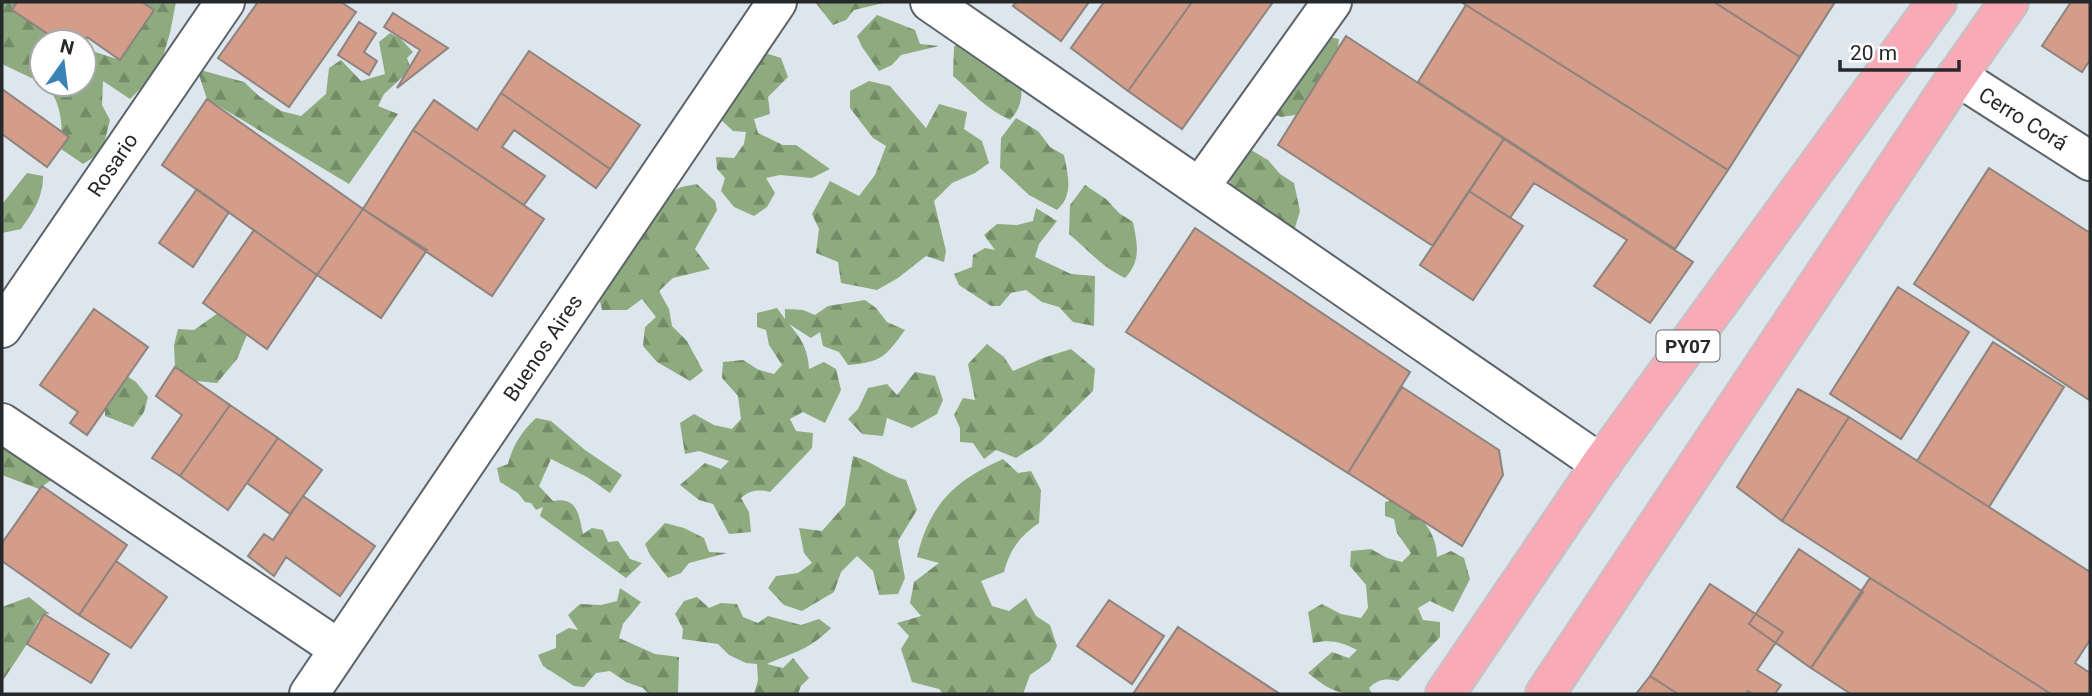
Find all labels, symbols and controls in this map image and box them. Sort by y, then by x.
north arrow [28,28,98,98]
scale bar [1840,28,1959,72]
text: N [58,34,76,60]
text: 20 m [1850,41,1897,65]
street label: Cerro Corá [1974,82,2072,156]
street label: Rosario [83,129,143,201]
street label: Buenos Aires [499,290,587,406]
road number: PY07 [1656,330,1720,362]

